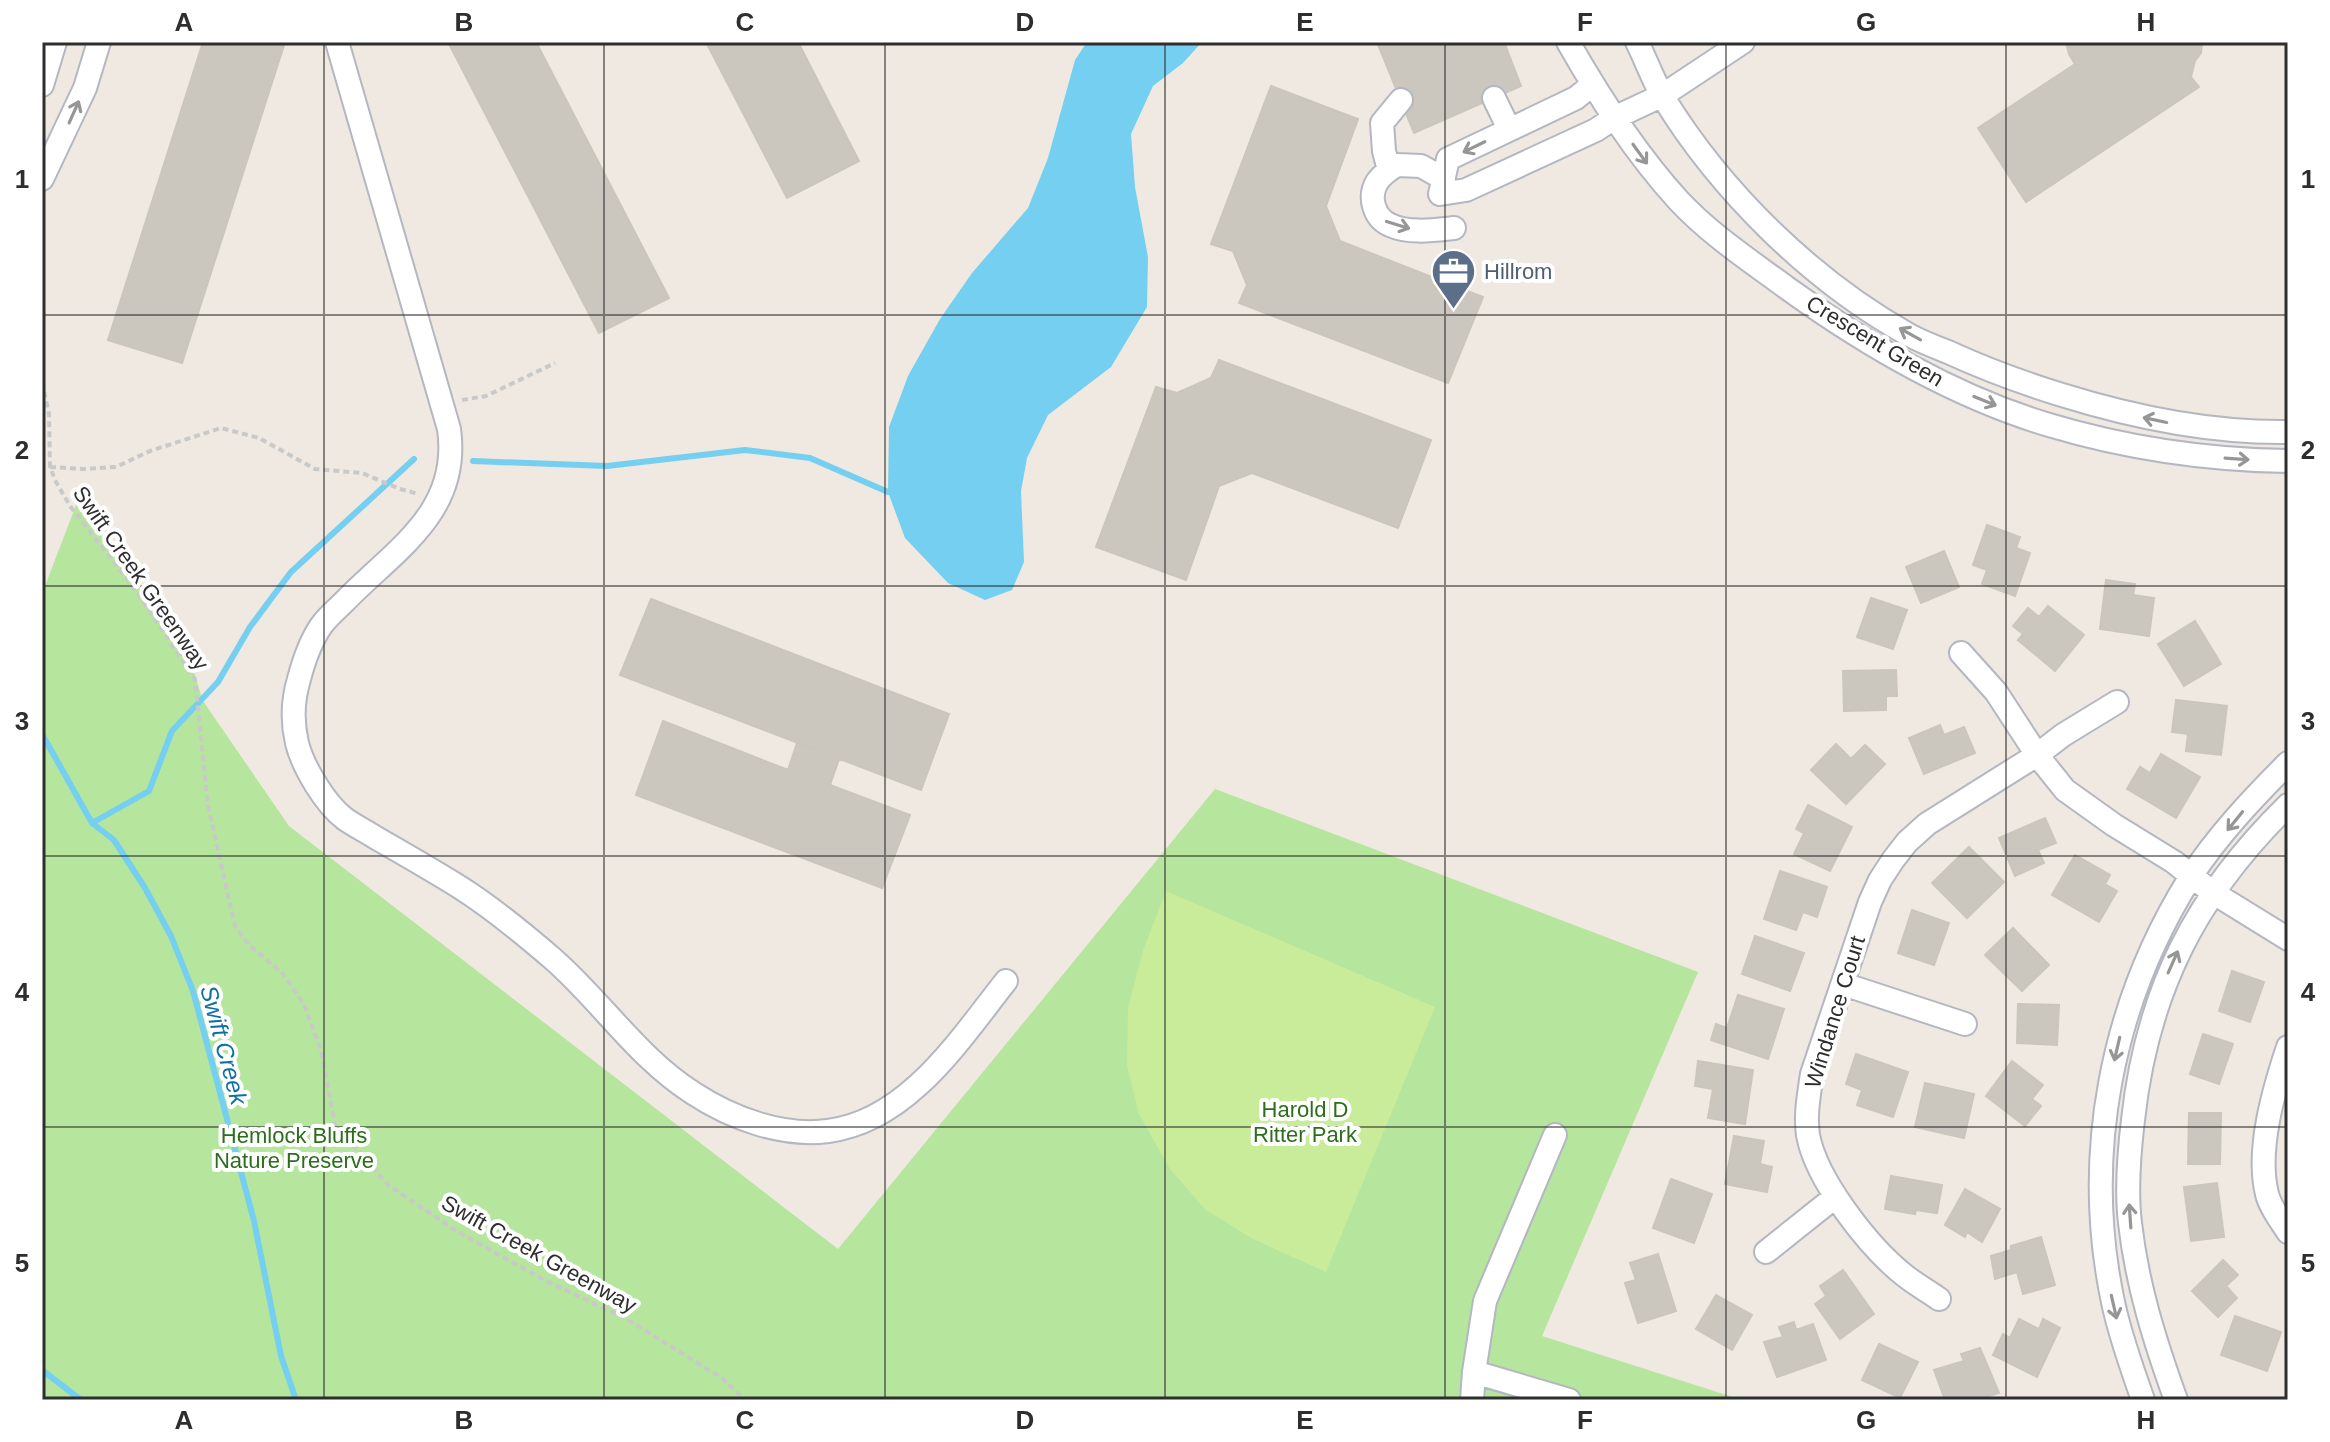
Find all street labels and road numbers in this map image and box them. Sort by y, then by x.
street label: Crescent Green [1802,290,1948,392]
street label: Swift Creek Greenway [68,481,214,675]
street label: Windance Court [1800,933,1870,1091]
street label: Swift Creek Greenway [437,1190,641,1318]

